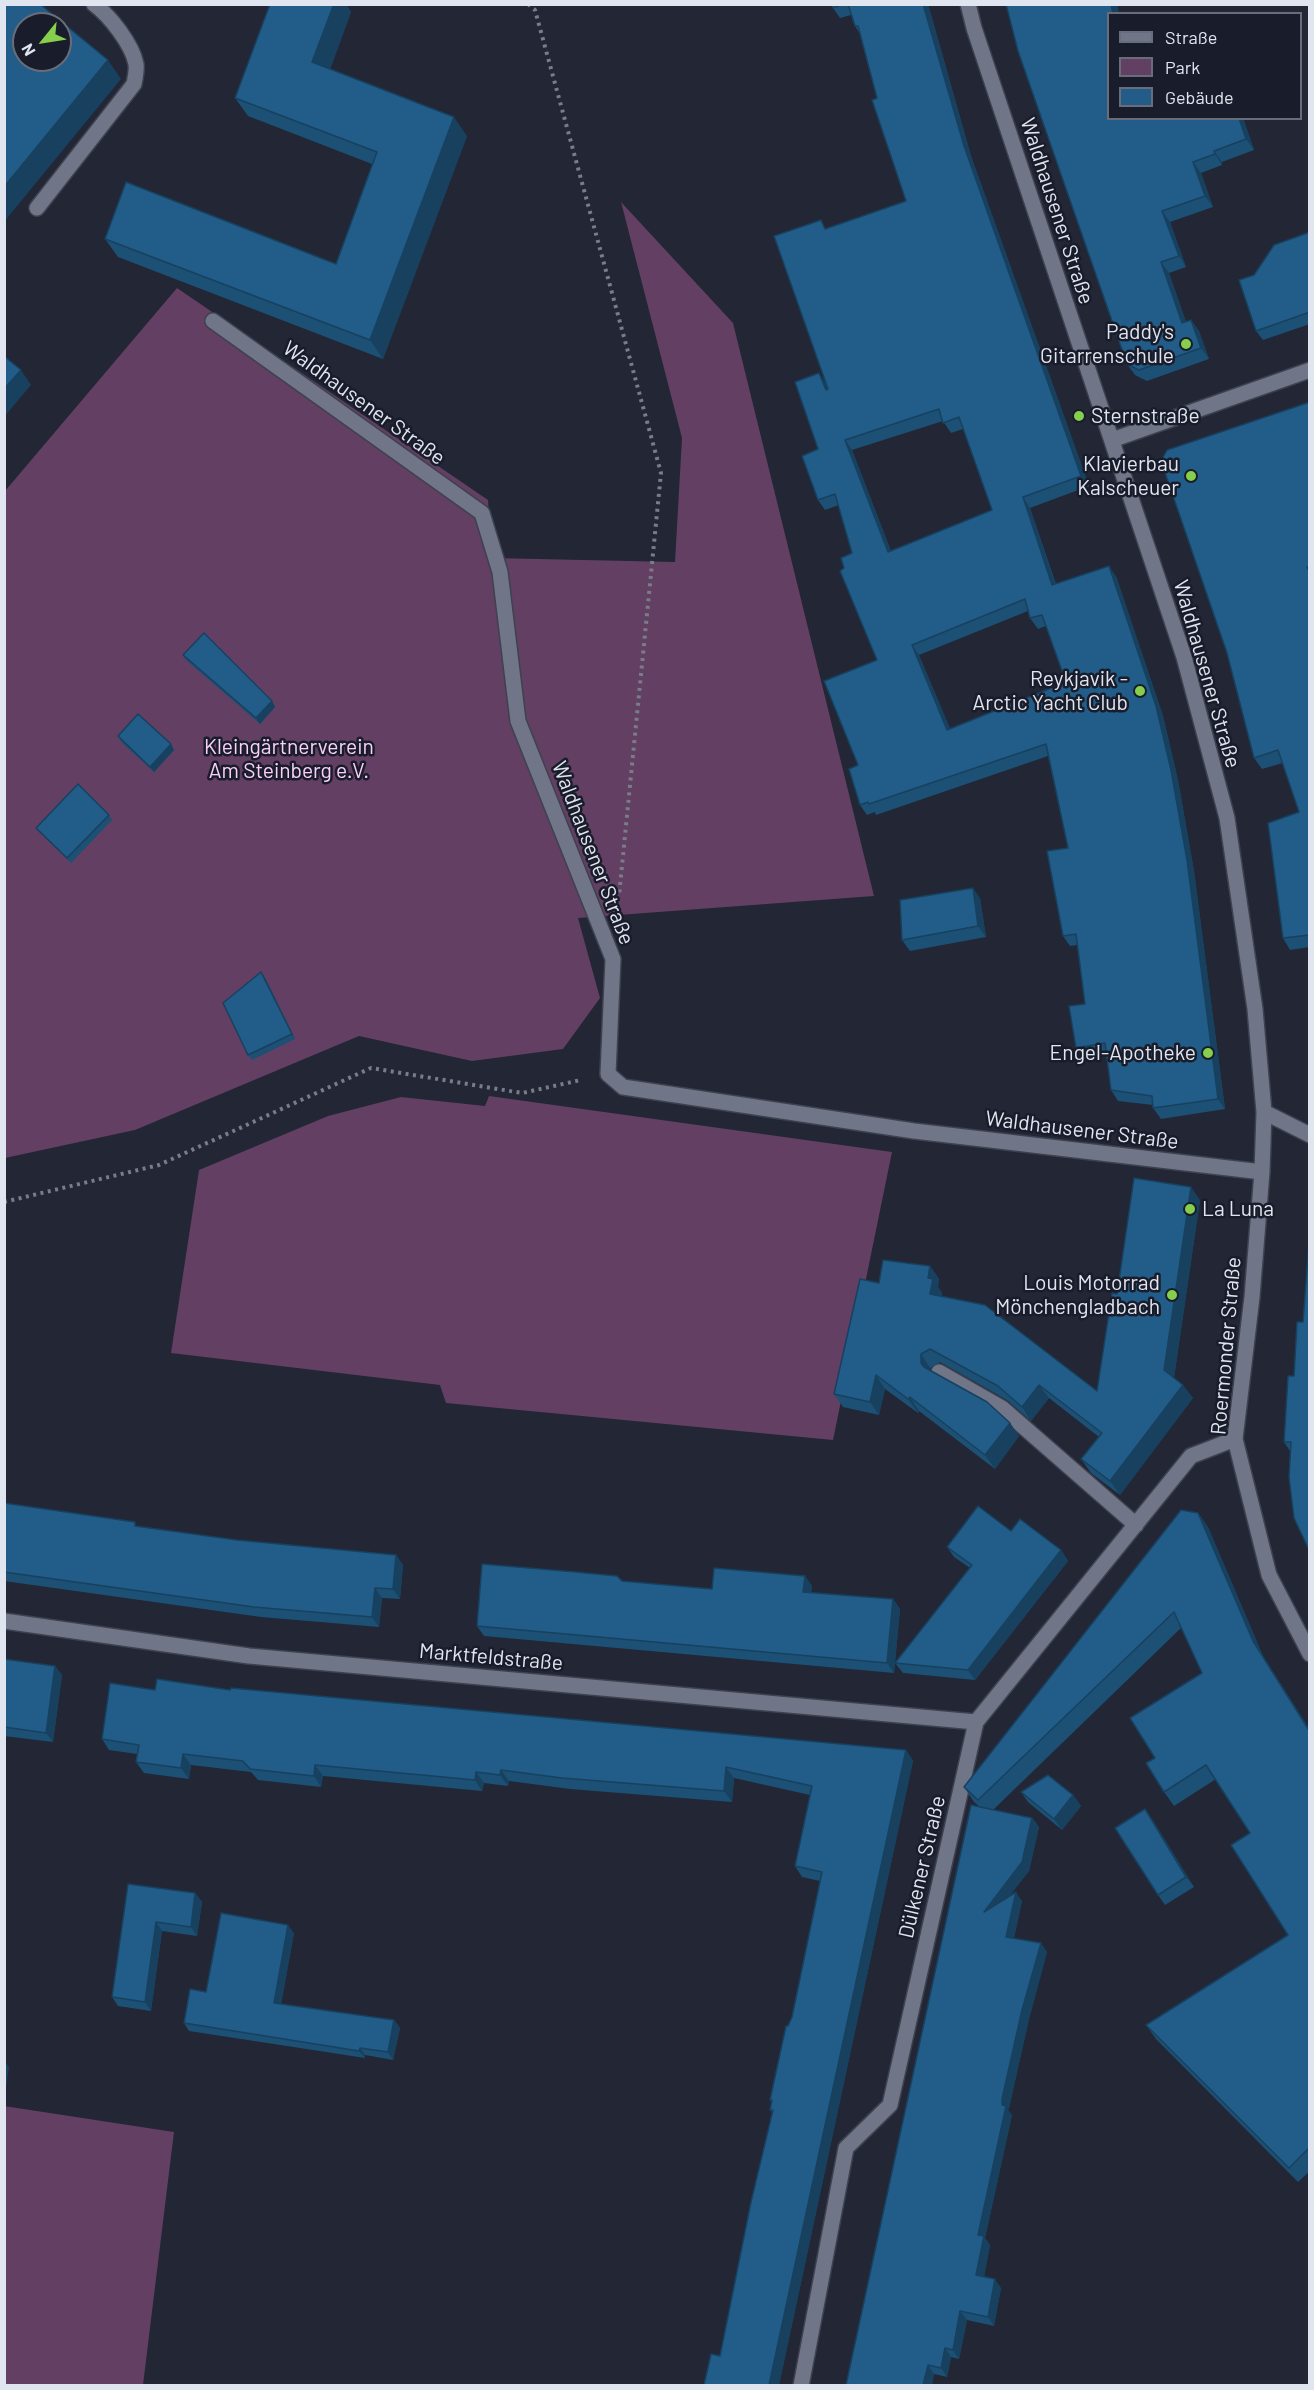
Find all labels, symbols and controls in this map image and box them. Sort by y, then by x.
north arrow [12,12,72,72]
legend [1107,12,1302,120]
text: Straße [1165,26,1217,48]
text: N [17,41,39,60]
text: Park [1165,56,1200,78]
text: Gebäude [1165,86,1234,108]
street label: Waldhausener Straße [1015,115,1099,307]
place label: Paddy's Gitarrenschule [1040,319,1174,369]
street label: Waldhausener Straße [278,336,450,470]
marker: Paddy's Gitarrenschule [1179,337,1193,351]
place label: Sternstraße [1091,403,1200,429]
marker: Sternstraße [1072,409,1086,423]
place label: Klavierbau Kalscheuer [1077,451,1179,501]
marker: Klavierbau Kalscheuer [1184,469,1198,483]
street label: Waldhausener Straße [1168,577,1246,771]
place label: Reykjavik - Arctic Yacht Club [973,666,1128,716]
marker: Reykjavik - Arctic Yacht Club [1133,684,1147,698]
park label: Kleingärtnerverein Am Steinberg e.V. [204,734,374,784]
street label: Waldhausener Straße [546,758,640,948]
place label: Engel-Apotheke [1050,1040,1196,1066]
marker: Engel-Apotheke [1201,1046,1215,1060]
street label: Waldhausener Straße [984,1106,1180,1154]
place label: La Luna [1202,1196,1274,1222]
marker: La Luna [1183,1202,1197,1216]
street label: Roermonder Straße [1206,1256,1246,1436]
place label: Louis Motorrad Mönchengladbach [995,1270,1160,1320]
marker: Louis Motorrad Mönchengladbach [1165,1288,1179,1302]
street label: Marktfeldstraße [418,1638,564,1676]
street label: Dülkener Straße [893,1793,951,1941]

